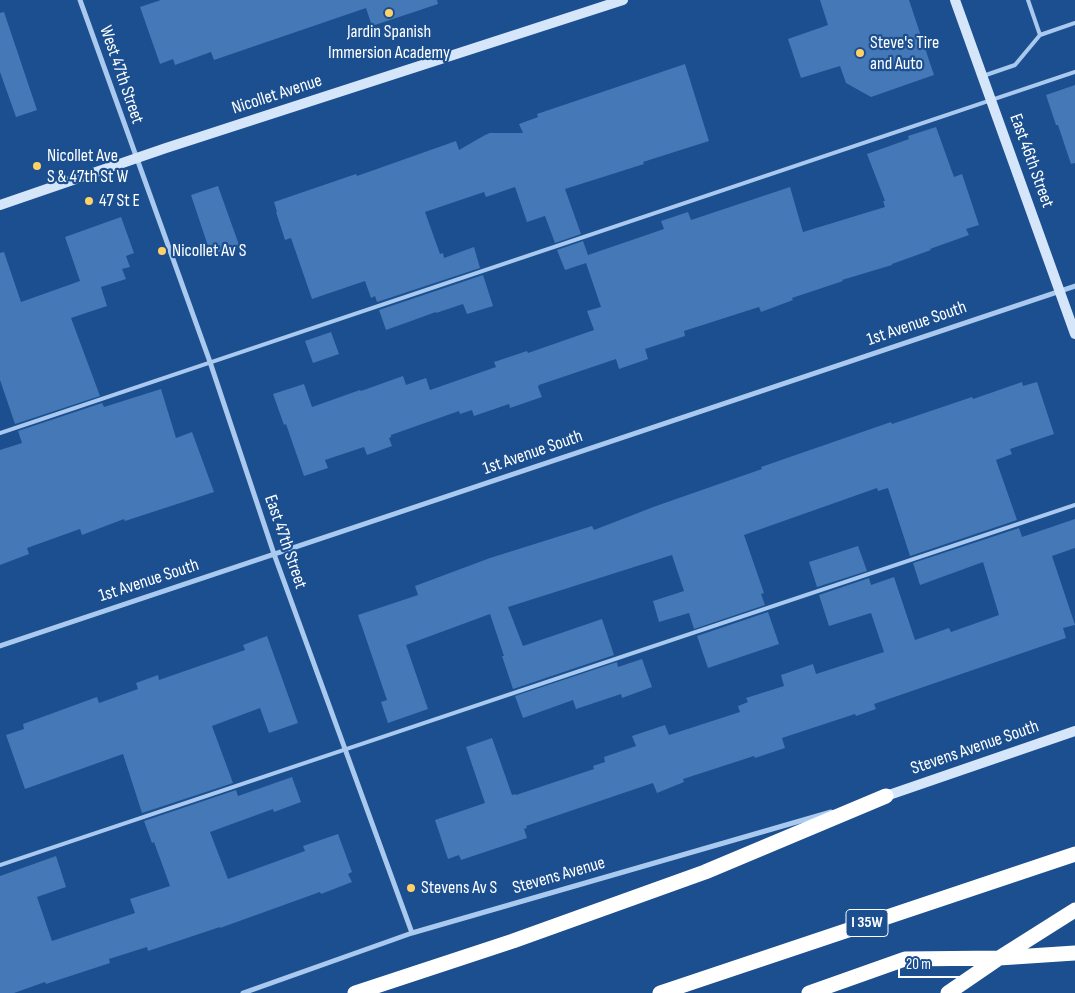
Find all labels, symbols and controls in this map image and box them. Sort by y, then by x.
marker: Jardin Spanish Immersion Academy [383,7,395,19]
place label: Jardin Spanish Immersion Academy [328,21,450,64]
street label: West 47th Street [94,23,148,127]
place label: Steve's Tire and Auto [870,32,939,74]
marker: Steve's Tire and Auto [854,47,866,59]
street label: Nicollet Avenue [229,70,325,120]
street label: East 46th Street [1004,111,1058,211]
place label: Nicollet Ave S & 47th St W [47,145,128,188]
marker: Nicollet Ave S & 47th St W [31,160,43,172]
place label: 47 St E [99,190,140,212]
marker: 47 St E [83,195,95,207]
place label: Nicollet Av S [172,240,246,262]
marker: Nicollet Av S [156,245,168,257]
street label: 1st Avenue South [864,297,970,351]
street label: 1st Avenue South [480,426,586,480]
street label: East 47th Street [259,492,311,592]
street label: 1st Avenue South [96,555,202,607]
street label: Stevens Avenue South [908,716,1042,780]
street label: Stevens Avenue [510,852,608,900]
place label: Stevens Av S [421,877,497,899]
marker: Stevens Av S [405,882,417,894]
road number: I 35W [846,910,888,936]
scale bar [900,946,982,978]
text: 20 m [906,955,931,974]

